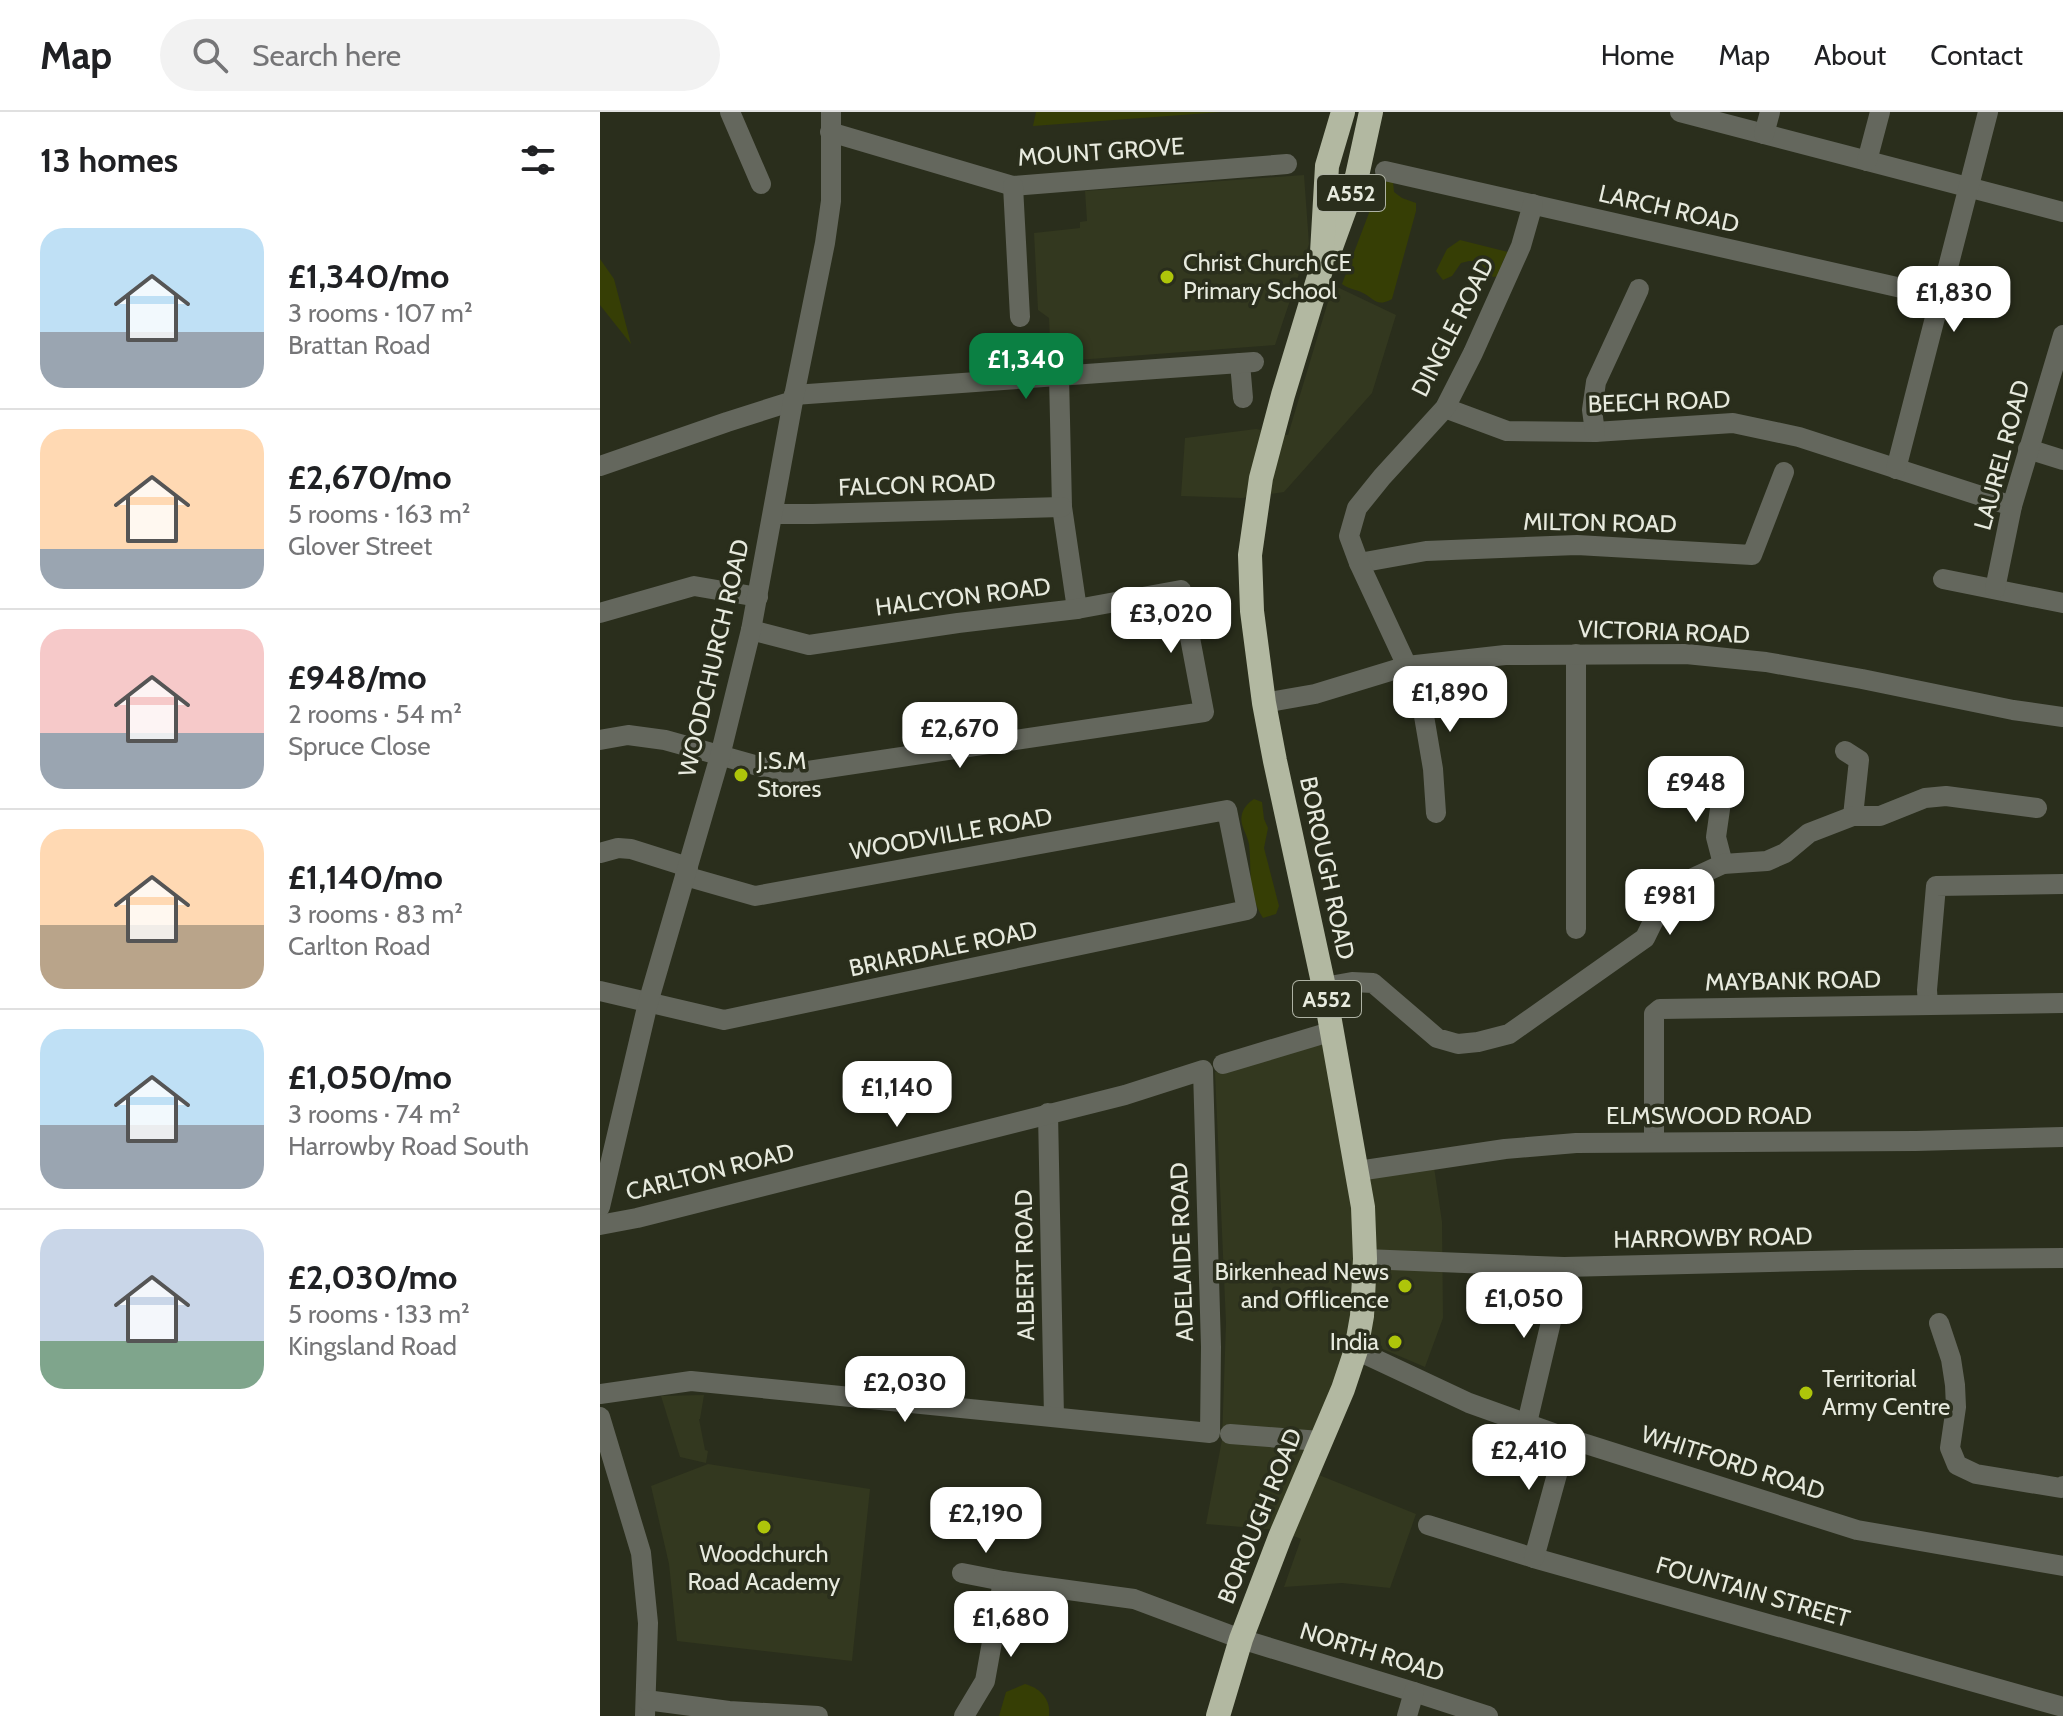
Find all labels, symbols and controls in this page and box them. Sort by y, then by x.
search box [160,19,720,91]
text: Map [40,32,112,79]
icon: search [188,33,232,77]
text: Search here [252,37,401,74]
text: Home [1601,38,1674,72]
text: Map [1718,38,1770,72]
text: About [1814,38,1886,72]
text: Contact [1930,38,2023,72]
street label: MOUNT GROVE [1017,131,1185,172]
icon: filters [516,138,560,182]
text: 13 homes [40,139,178,181]
road number: A552 [1317,175,1385,211]
street label: LARCH ROAD [1596,178,1742,239]
place label: Christ Church CE Primary School [1183,248,1352,305]
street label: DINGLE ROAD [1405,252,1500,401]
text: £1,340/mo [288,255,449,297]
icon: home [104,260,200,356]
pin: £1,830 [1889,266,2019,334]
marker: Christ Church CE Primary School [1158,268,1176,286]
text: £1,830 [1915,276,1993,308]
text: 3 rooms · 107 m² [288,297,473,329]
text: Brattan Road [288,329,430,361]
pin: £1,340 [961,333,1091,401]
text: £1,340 [987,343,1065,375]
street label: LAUREL ROAD [1968,377,2035,533]
street label: BEECH ROAD [1587,385,1731,418]
text: £2,670/mo [288,456,452,498]
icon: home [104,461,200,557]
street label: FALCON ROAD [838,467,996,502]
text: 5 rooms · 163 m² [288,498,470,530]
street label: MILTON ROAD [1523,507,1677,538]
text: Glover Street [288,530,432,562]
street label: WOODCHURCH ROAD [672,536,755,779]
street label: HALCYON ROAD [874,571,1052,622]
pin: £3,020 [1106,587,1236,655]
text: £3,020 [1129,597,1213,629]
street label: VICTORIA ROAD [1578,614,1750,649]
text: £948/mo [288,656,427,698]
icon: home [104,661,200,757]
pin: £1,890 [1385,666,1515,734]
text: £1,890 [1411,676,1489,708]
text: 2 rooms · 54 m² [288,698,462,730]
pin: £2,670 [895,702,1025,770]
text: £2,670 [920,712,1000,744]
text: Spruce Close [288,730,431,762]
place label: J.S.M Stores [756,746,821,803]
pin: £948 [1649,756,1743,824]
marker: J.S.M Stores [732,766,750,784]
text: £948 [1666,766,1726,798]
street label: BOROUGH ROAD [1294,774,1361,962]
street label: WOODVILLE ROAD [847,801,1054,866]
text: £1,140/mo [288,856,443,898]
icon: home [104,861,200,957]
pin: £981 [1623,869,1717,937]
text: £981 [1643,879,1697,911]
text: 3 rooms · 83 m² [288,898,463,930]
street label: BRIARDALE ROAD [846,914,1040,983]
text: Carlton Road [288,930,430,962]
street label: MAYBANK ROAD [1705,964,1881,997]
road number: A552 [1293,981,1361,1017]
text: £1,050/mo [288,1056,452,1098]
icon: home [104,1061,200,1157]
pin: £1,140 [832,1061,962,1129]
text: £1,140 [861,1071,933,1103]
text: 3 rooms · 74 m² [288,1098,460,1130]
street label: ELMSWOOD ROAD [1606,1101,1812,1130]
text: Harrowby Road South [288,1130,529,1162]
street label: CARLTON ROAD [623,1137,797,1206]
street label: ADELAIDE ROAD [1164,1162,1199,1342]
street label: ALBERT ROAD [1009,1189,1040,1341]
street label: HARROWBY ROAD [1613,1221,1813,1254]
text: £2,030/mo [288,1256,457,1298]
place label: Birkenhead News and Offlicence [1214,1257,1389,1314]
icon: home [104,1261,200,1357]
pin: £1,050 [1459,1272,1589,1340]
marker: Birkenhead News and Offlicence [1396,1277,1414,1295]
text: £1,050 [1484,1282,1564,1314]
text: 5 rooms · 133 m² [288,1298,470,1330]
place label: India [1330,1327,1379,1356]
text: Kingsland Road [288,1330,457,1362]
marker: India [1386,1333,1404,1351]
pin: £2,030 [840,1356,970,1424]
place label: Territorial Army Centre [1822,1364,1950,1421]
text: £2,030 [863,1366,947,1398]
marker: Territorial Army Centre [1797,1384,1815,1402]
street label: WHITFORD ROAD [1638,1419,1829,1506]
street label: BOROUGH ROAD [1211,1424,1308,1608]
pin: £2,410 [1464,1424,1594,1492]
text: £2,410 [1490,1434,1568,1466]
pin: £2,190 [921,1487,1051,1555]
text: £2,190 [948,1497,1024,1529]
marker: Woodchurch Road Academy [755,1518,773,1536]
place label: Woodchurch Road Academy [688,1539,840,1596]
street label: FOUNTAIN STREET [1653,1550,1854,1633]
pin: £1,680 [946,1591,1076,1659]
text: £1,680 [972,1601,1050,1633]
street label: NORTH ROAD [1296,1616,1448,1687]

